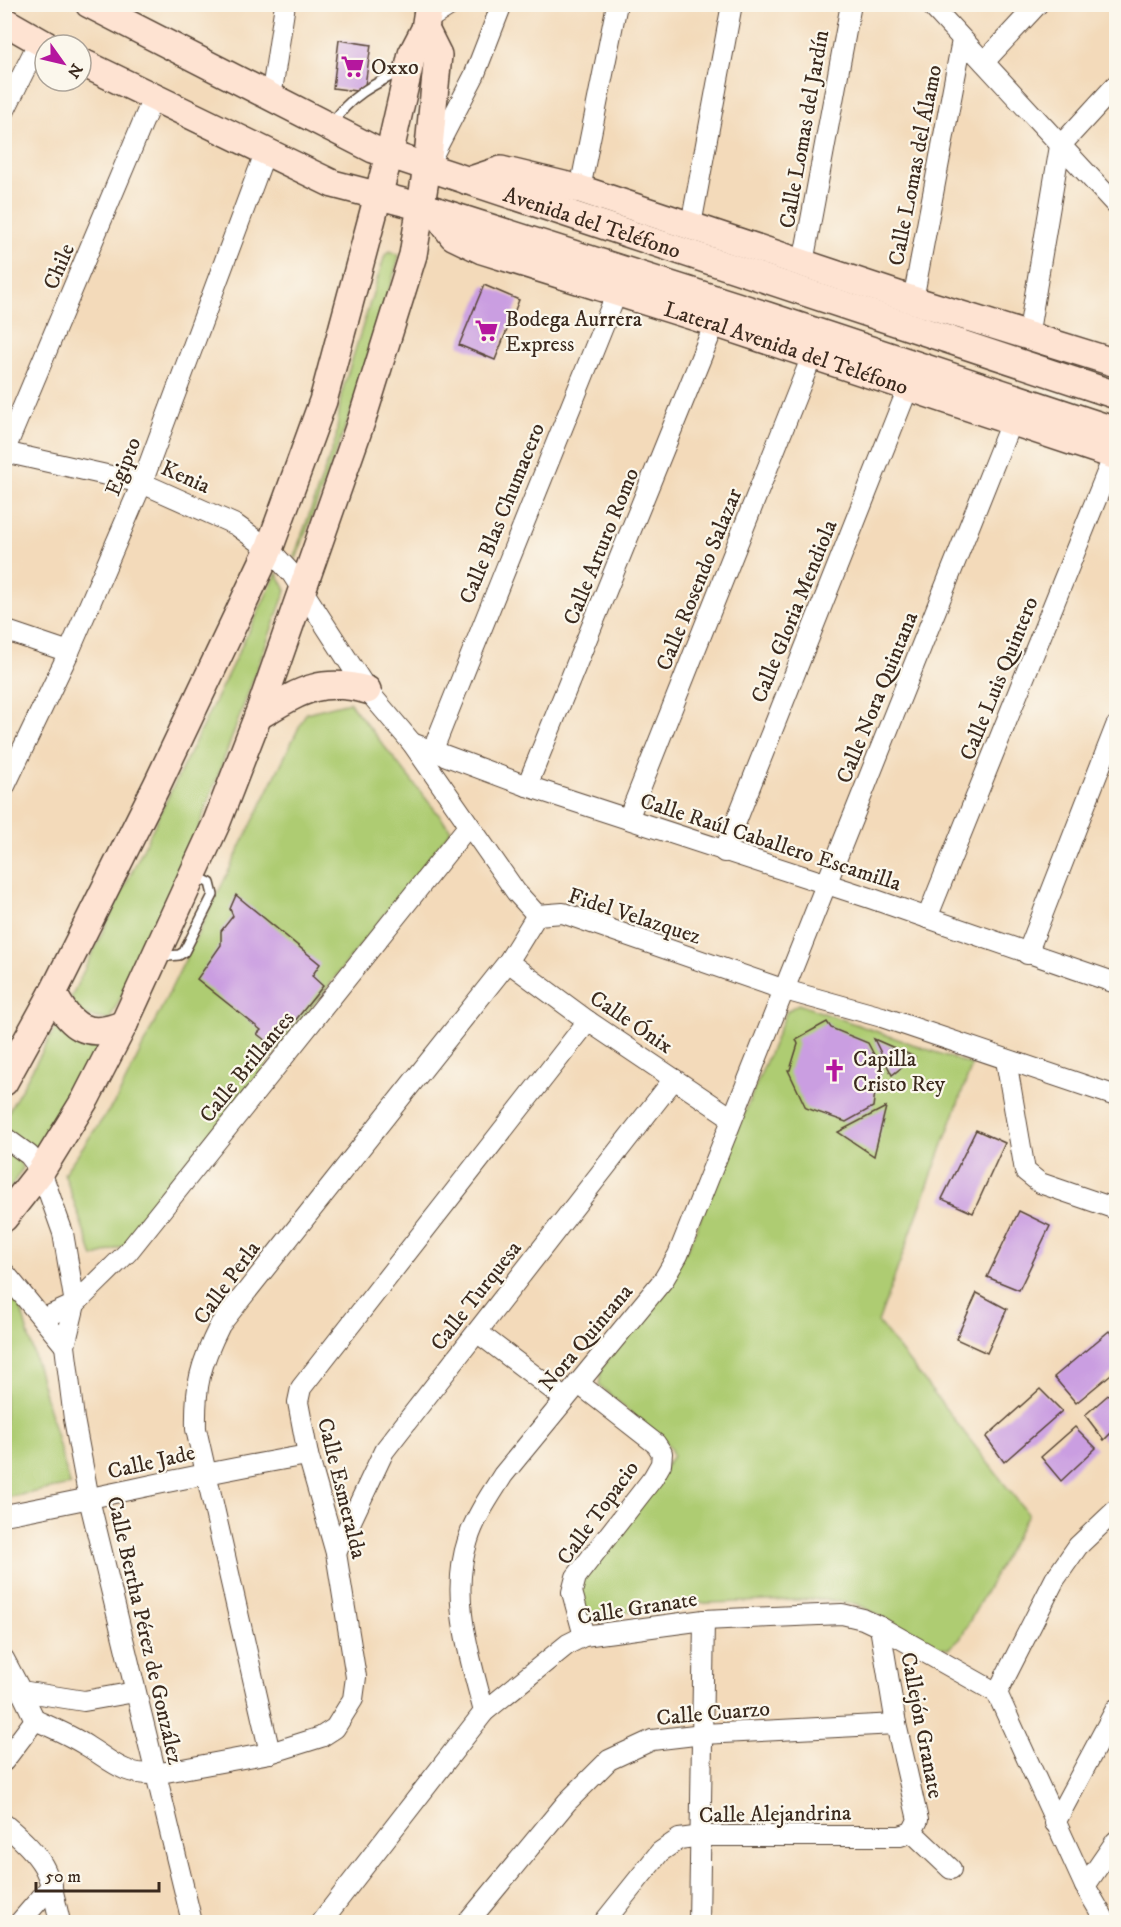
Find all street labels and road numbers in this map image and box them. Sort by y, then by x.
street label: Calle Lomas del Jardín [774,28,835,230]
street label: Calle Lomas del Álamo [882,62,948,268]
street label: Avenida del Teléfono [500,181,684,265]
street label: Chile [38,239,81,294]
street label: Lateral Avenida del Teléfono [661,296,911,401]
street label: Calle Blas Chumacero [454,419,551,608]
street label: Egipto [99,433,147,500]
street label: Kenia [157,455,215,500]
street label: Calle Arturo Romo [558,464,645,629]
street label: Calle Rosendo Salazar [650,484,749,675]
street label: Calle Gloria Mendiola [745,516,844,707]
street label: Calle Luis Quintero [954,593,1045,764]
street label: Calle Nora Quintana [831,607,924,787]
street label: Calle Raúl Caballero Escamilla [637,787,905,898]
street label: Fidel Velazquez [565,882,705,951]
street label: Calle Ónix [584,984,679,1060]
street label: Calle Brillantes [194,1006,300,1128]
street label: Calle Perla [188,1235,267,1330]
street label: Calle Turquesa [425,1235,528,1356]
street label: Nora Quintana [533,1278,639,1397]
street label: Calle Esmeralda [311,1415,372,1562]
street label: Calle Jade [105,1439,198,1486]
street label: Calle Topacio [551,1456,645,1570]
street label: Calle Bertha Pérez de González [101,1494,189,1767]
street label: Calle Granate [575,1586,699,1631]
street label: Callejón Granate [894,1650,949,1801]
street label: Calle Cuarzo [655,1695,771,1732]
street label: Calle Alejandrina [699,1800,852,1829]

